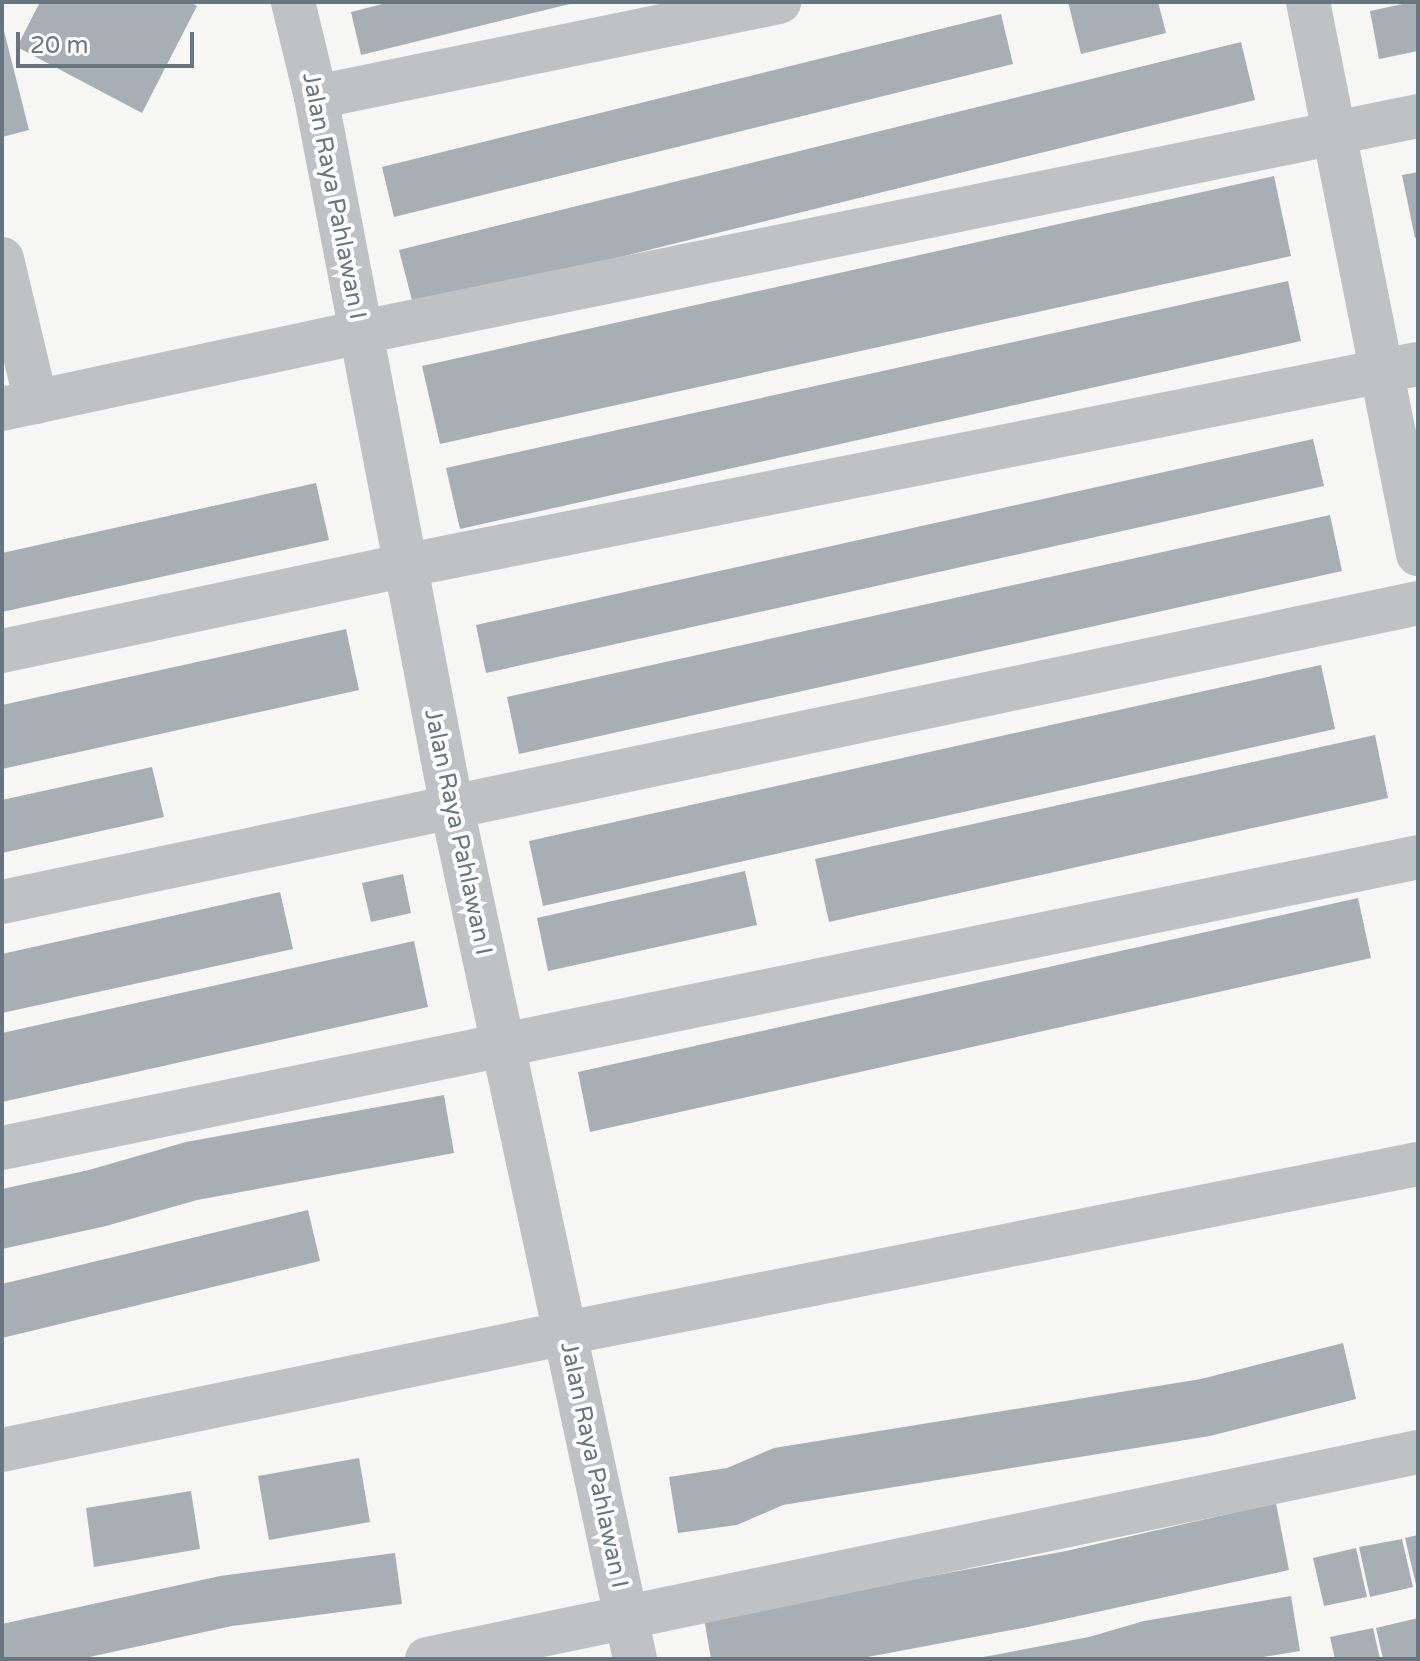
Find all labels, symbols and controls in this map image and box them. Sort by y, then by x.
scale bar [20,16,198,66]
text: 20 m [30,31,88,60]
street label: Jalan Raya Pahlawan I [296,70,372,322]
street label: Jalan Raya Pahlawan I [418,706,498,958]
street label: Jalan Raya Pahlawan I [554,1339,634,1591]

